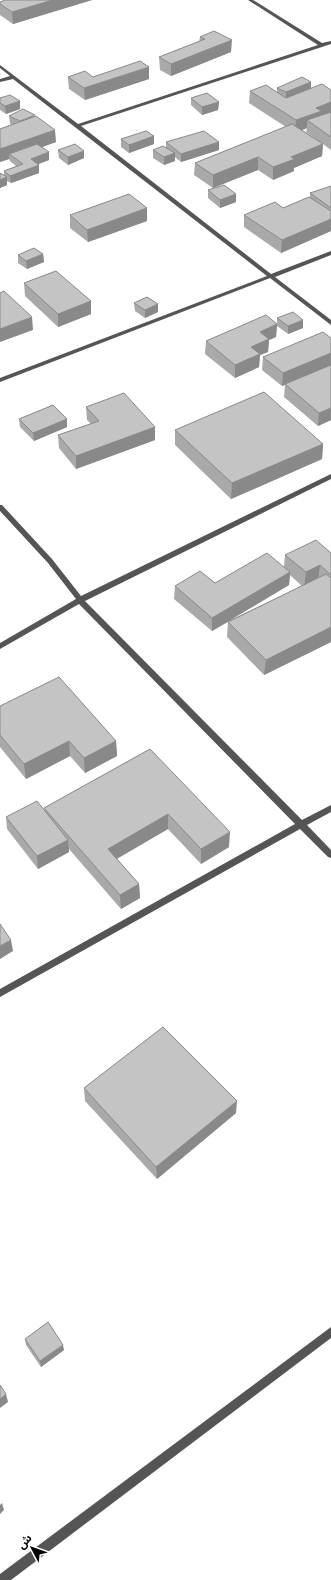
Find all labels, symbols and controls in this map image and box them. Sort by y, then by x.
north arrow [12,1528,52,1568]
text: ش [14,1531,35,1552]

